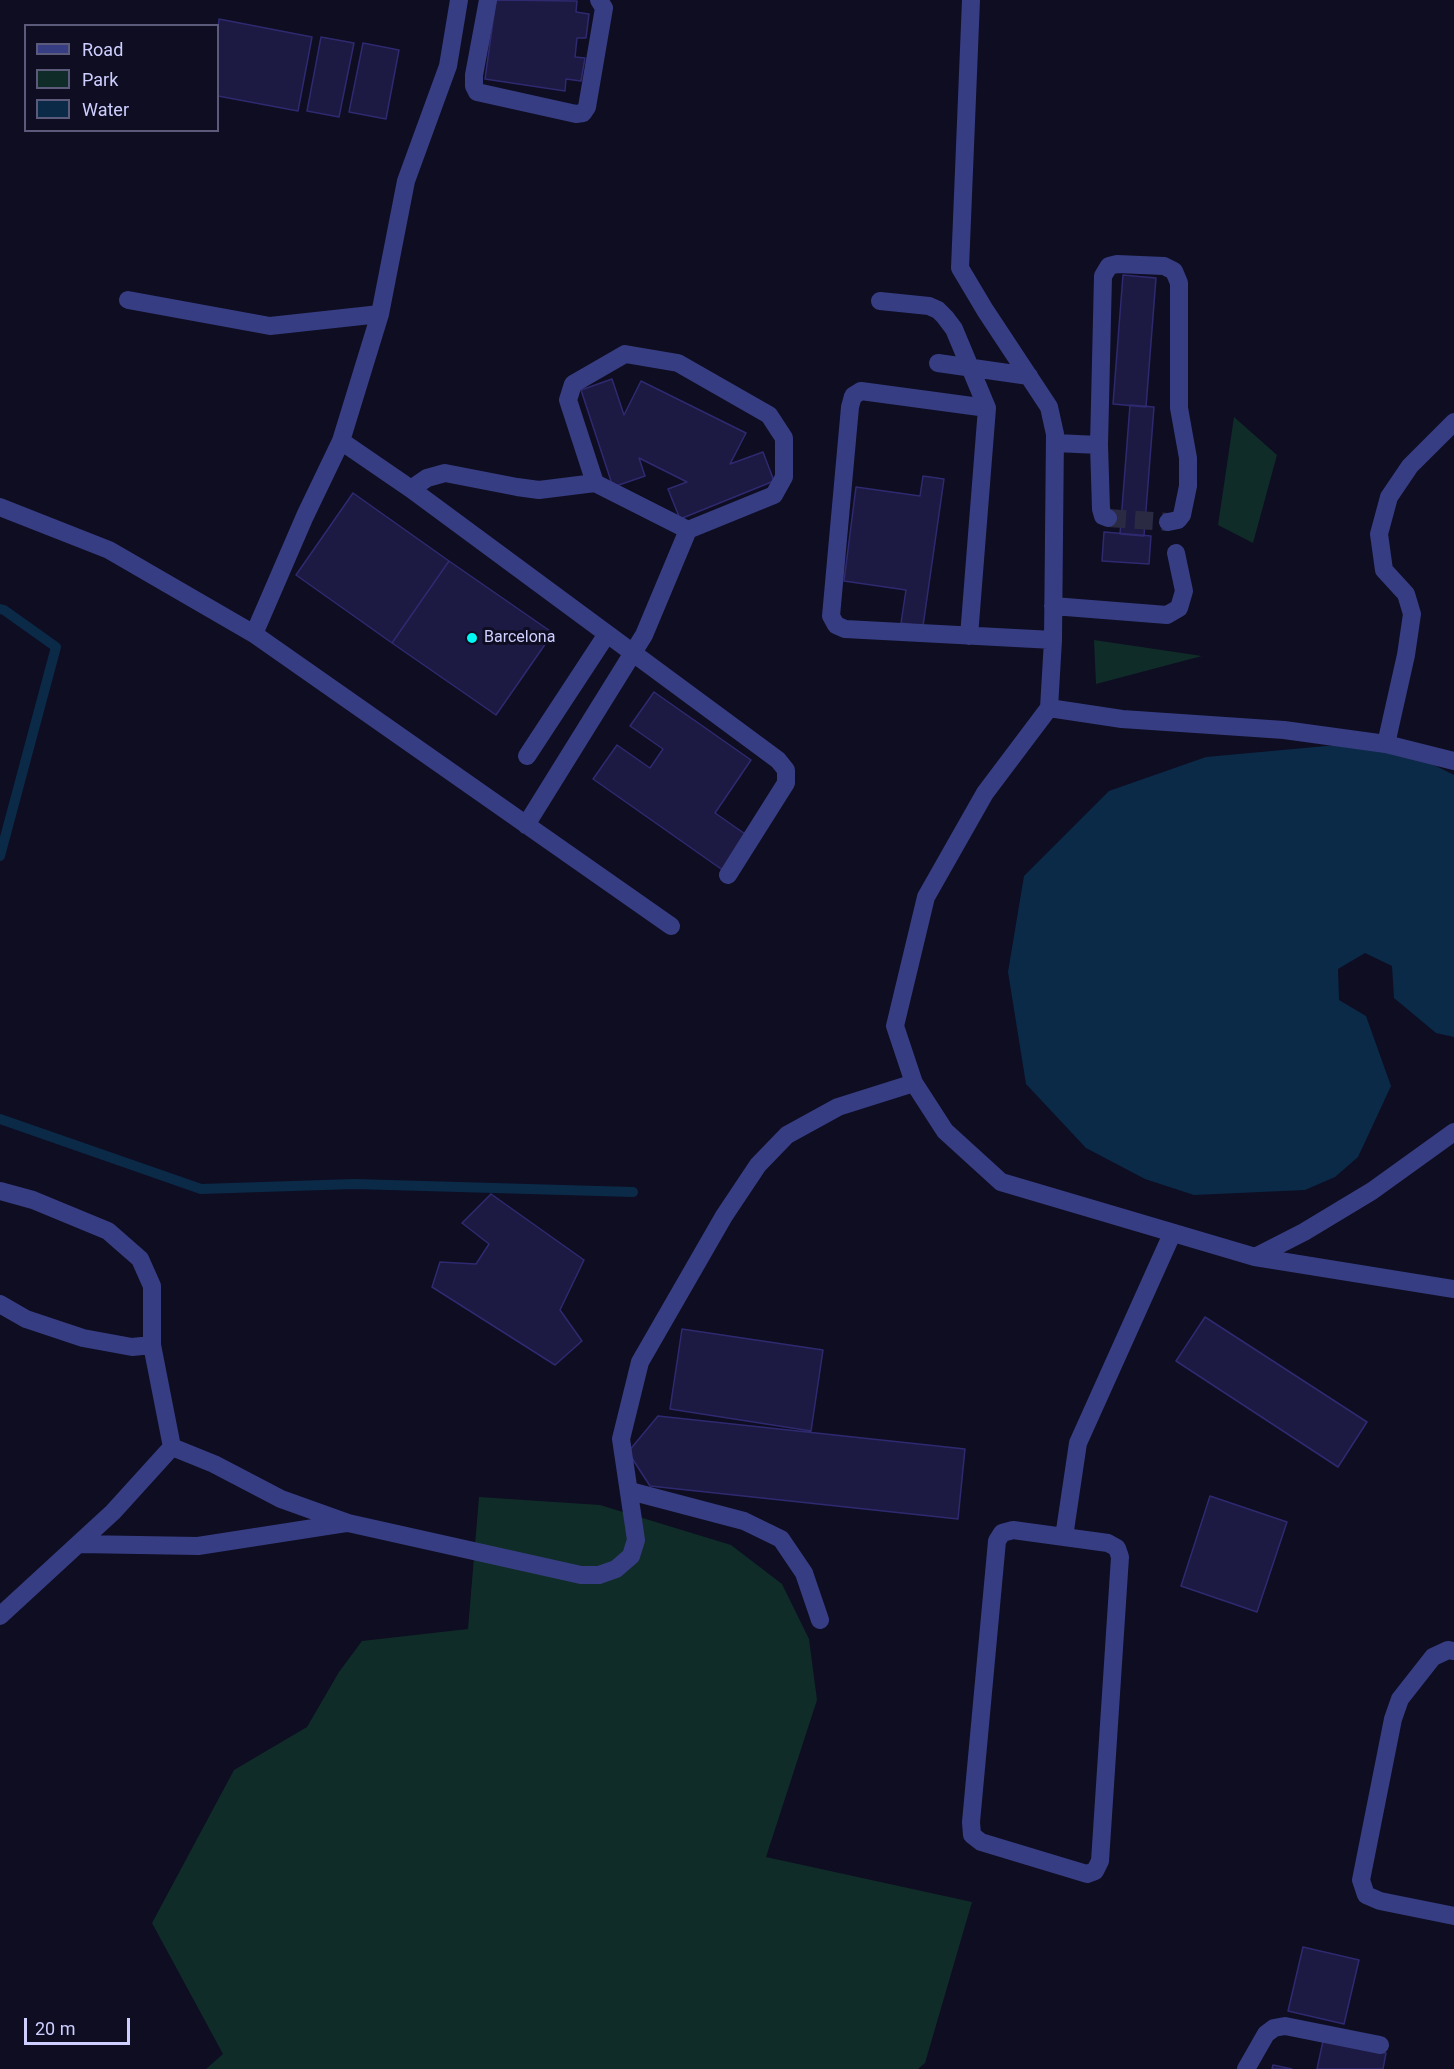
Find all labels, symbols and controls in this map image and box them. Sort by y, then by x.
legend [24,24,219,132]
text: Road [82,39,123,60]
text: Park [82,69,118,90]
text: Water [82,99,129,120]
place label: Barcelona [484,628,555,648]
marker: Barcelona [465,631,479,645]
scale bar [27,2006,134,2044]
text: 20 m [35,2018,75,2039]

